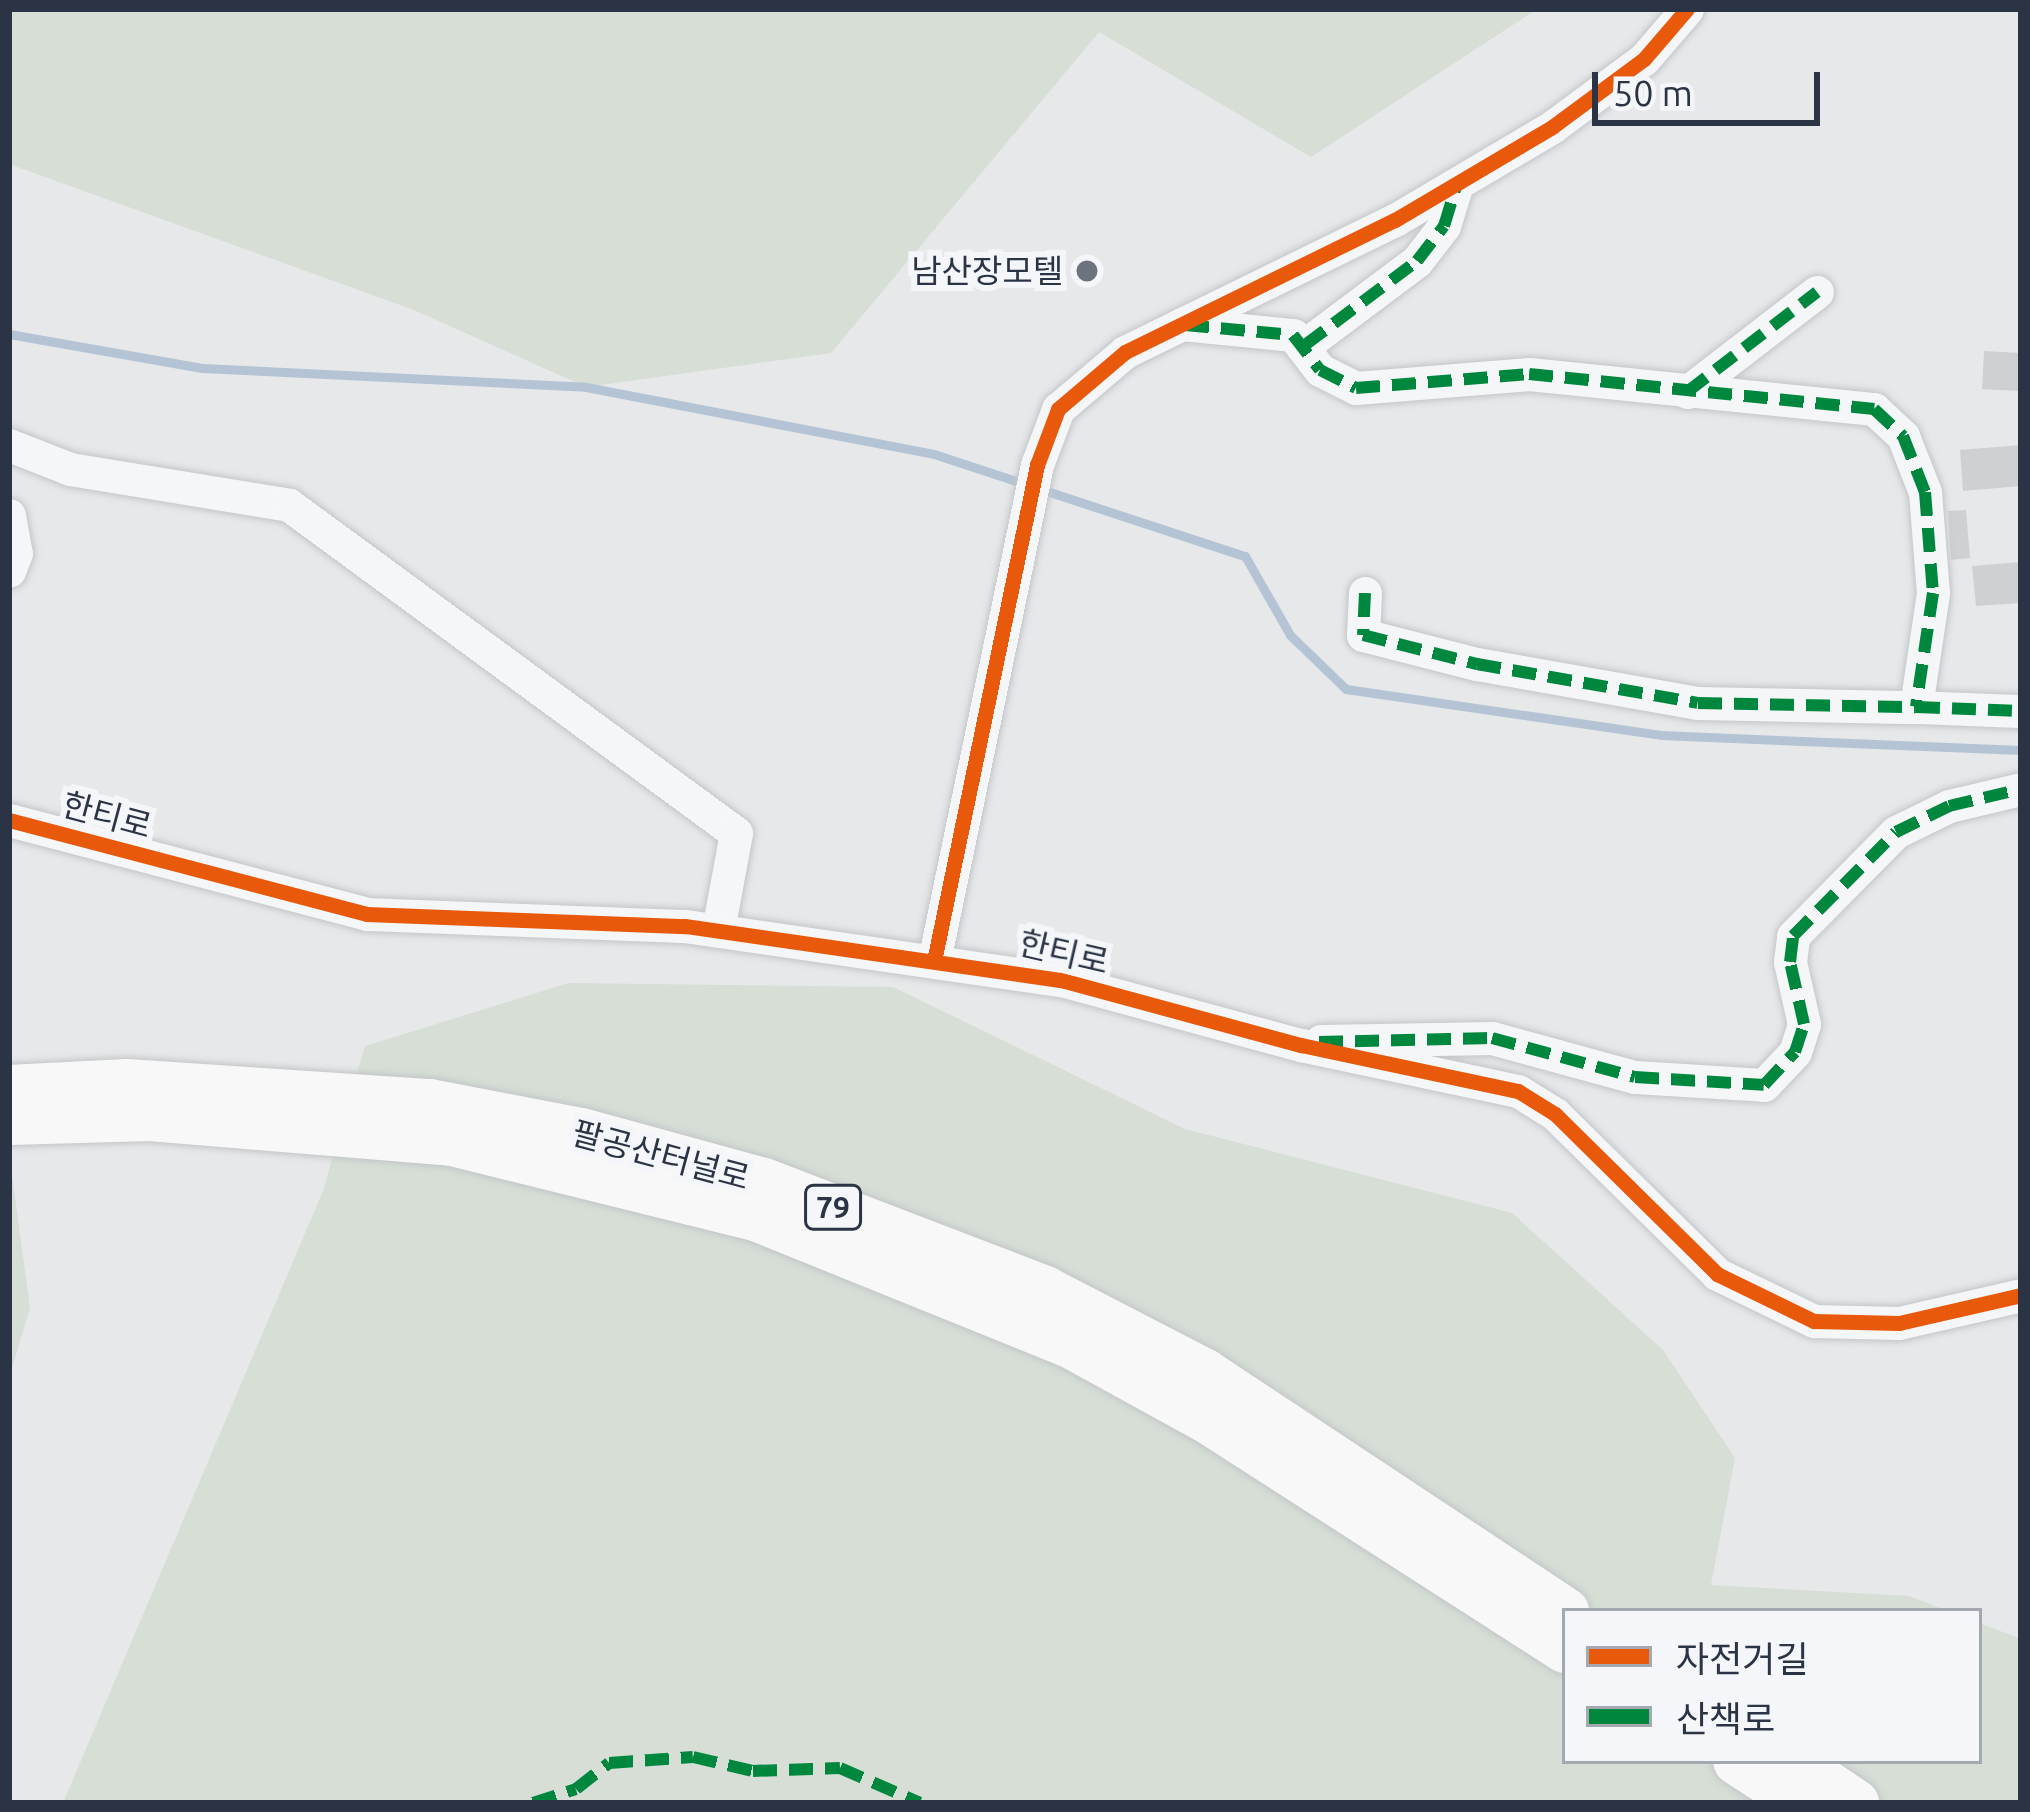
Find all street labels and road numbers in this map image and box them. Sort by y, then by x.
street label: 한티로 [58,784,156,846]
street label: 한티로 [1015,922,1113,982]
street label: 팔공산터널로 [568,1112,754,1198]
road number: 79 [803,1183,863,1231]

